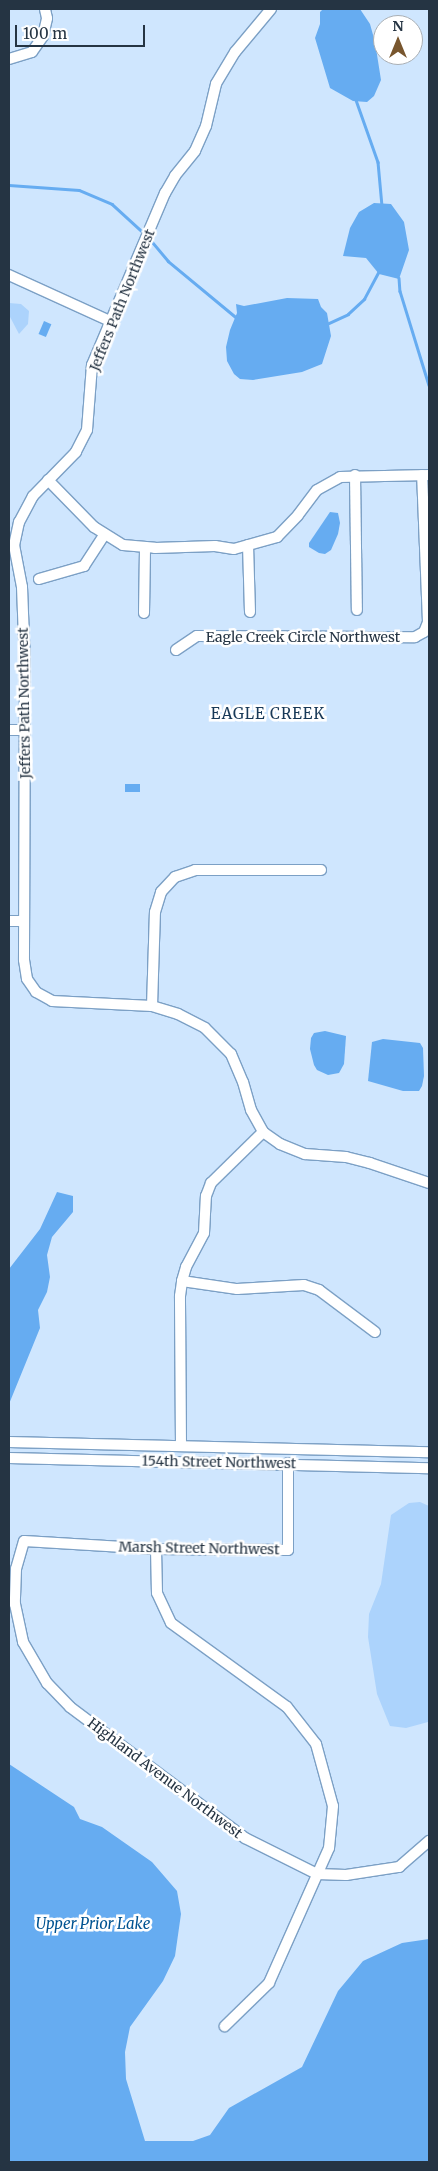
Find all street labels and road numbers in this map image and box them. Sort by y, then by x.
street label: Jeffers Path Northwest [86,227,158,373]
street label: Jeffers Path Northwest [14,627,34,779]
street label: Eagle Creek Circle Northwest [206,629,400,645]
street label: 154th Street Northwest [142,1452,296,1472]
street label: Marsh Street Northwest [118,1538,280,1558]
street label: Highland Avenue Northwest [84,1714,246,1842]

